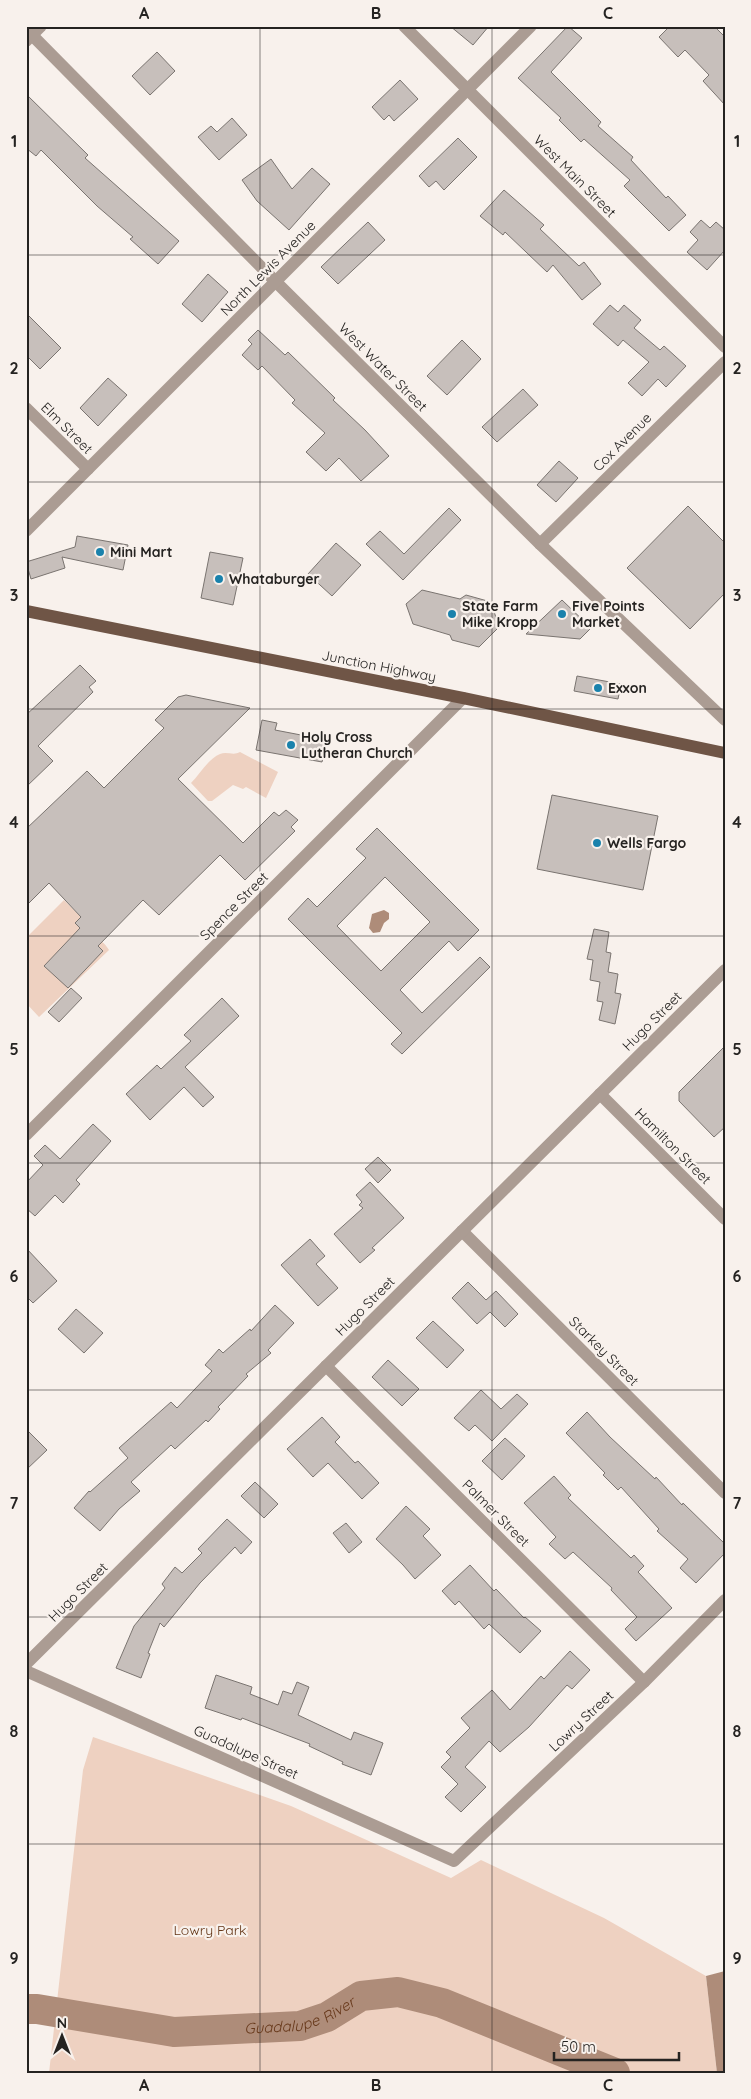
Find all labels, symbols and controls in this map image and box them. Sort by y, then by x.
text: A [139,3,150,23]
text: B [371,3,381,23]
text: C [603,3,613,23]
text: 1 [11,131,17,151]
street label: West Main Street [530,131,620,221]
text: 1 [734,131,740,151]
street label: North Lewis Avenue [216,216,320,320]
street label: West Water Street [335,319,431,415]
text: 2 [9,358,19,378]
text: 2 [732,358,742,378]
street label: Elm Street [37,398,97,458]
street label: Cox Avenue [589,409,655,475]
place label: Mini Mart [110,543,173,561]
marker: Mini Mart [94,546,106,558]
place label: Whataburger [229,570,320,588]
marker: Whataburger [213,573,225,585]
text: 3 [10,585,18,605]
text: 3 [733,585,741,605]
place label: State Farm Mike Kropp [462,597,538,631]
place label: Five Points Market [572,597,645,631]
marker: State Farm Mike Kropp [446,608,458,620]
marker: Five Points Market [556,608,568,620]
street label: Junction Highway [320,646,438,686]
place label: Exxon [608,679,647,697]
marker: Exxon [592,682,604,694]
place label: Holy Cross Lutheran Church [301,728,413,762]
marker: Holy Cross Lutheran Church [285,739,297,751]
text: 4 [9,812,19,832]
text: 4 [732,812,742,832]
place label: Wells Fargo [607,834,686,852]
marker: Wells Fargo [591,837,603,849]
street label: Spence Street [196,868,272,944]
street label: Hugo Street [618,987,686,1055]
text: 5 [9,1039,19,1059]
text: 5 [732,1039,742,1059]
street label: Hamilton Street [631,1104,715,1188]
text: 6 [10,1266,19,1286]
text: 6 [733,1266,742,1286]
street label: Hugo Street [331,1272,399,1340]
street label: Starkey Street [565,1312,643,1390]
street label: Palmer Street [458,1475,534,1551]
text: 7 [10,1493,19,1513]
text: 7 [733,1493,742,1513]
street label: Hugo Street [44,1558,112,1626]
street label: Lowry Street [545,1686,617,1755]
text: 8 [10,1721,19,1741]
street label: Guadalupe Street [191,1721,301,1783]
text: 8 [733,1721,742,1741]
park label: Lowry Park [173,1921,247,1939]
text: 9 [9,1948,19,1968]
text: 9 [732,1948,742,1968]
water label: Guadalupe River [244,1991,360,2038]
north arrow [38,2012,88,2062]
text: N [57,2014,67,2032]
scale bar [554,2029,678,2061]
text: 50 m [561,2037,596,2056]
text: A [139,2075,150,2095]
text: B [371,2075,381,2095]
text: C [603,2075,613,2095]

